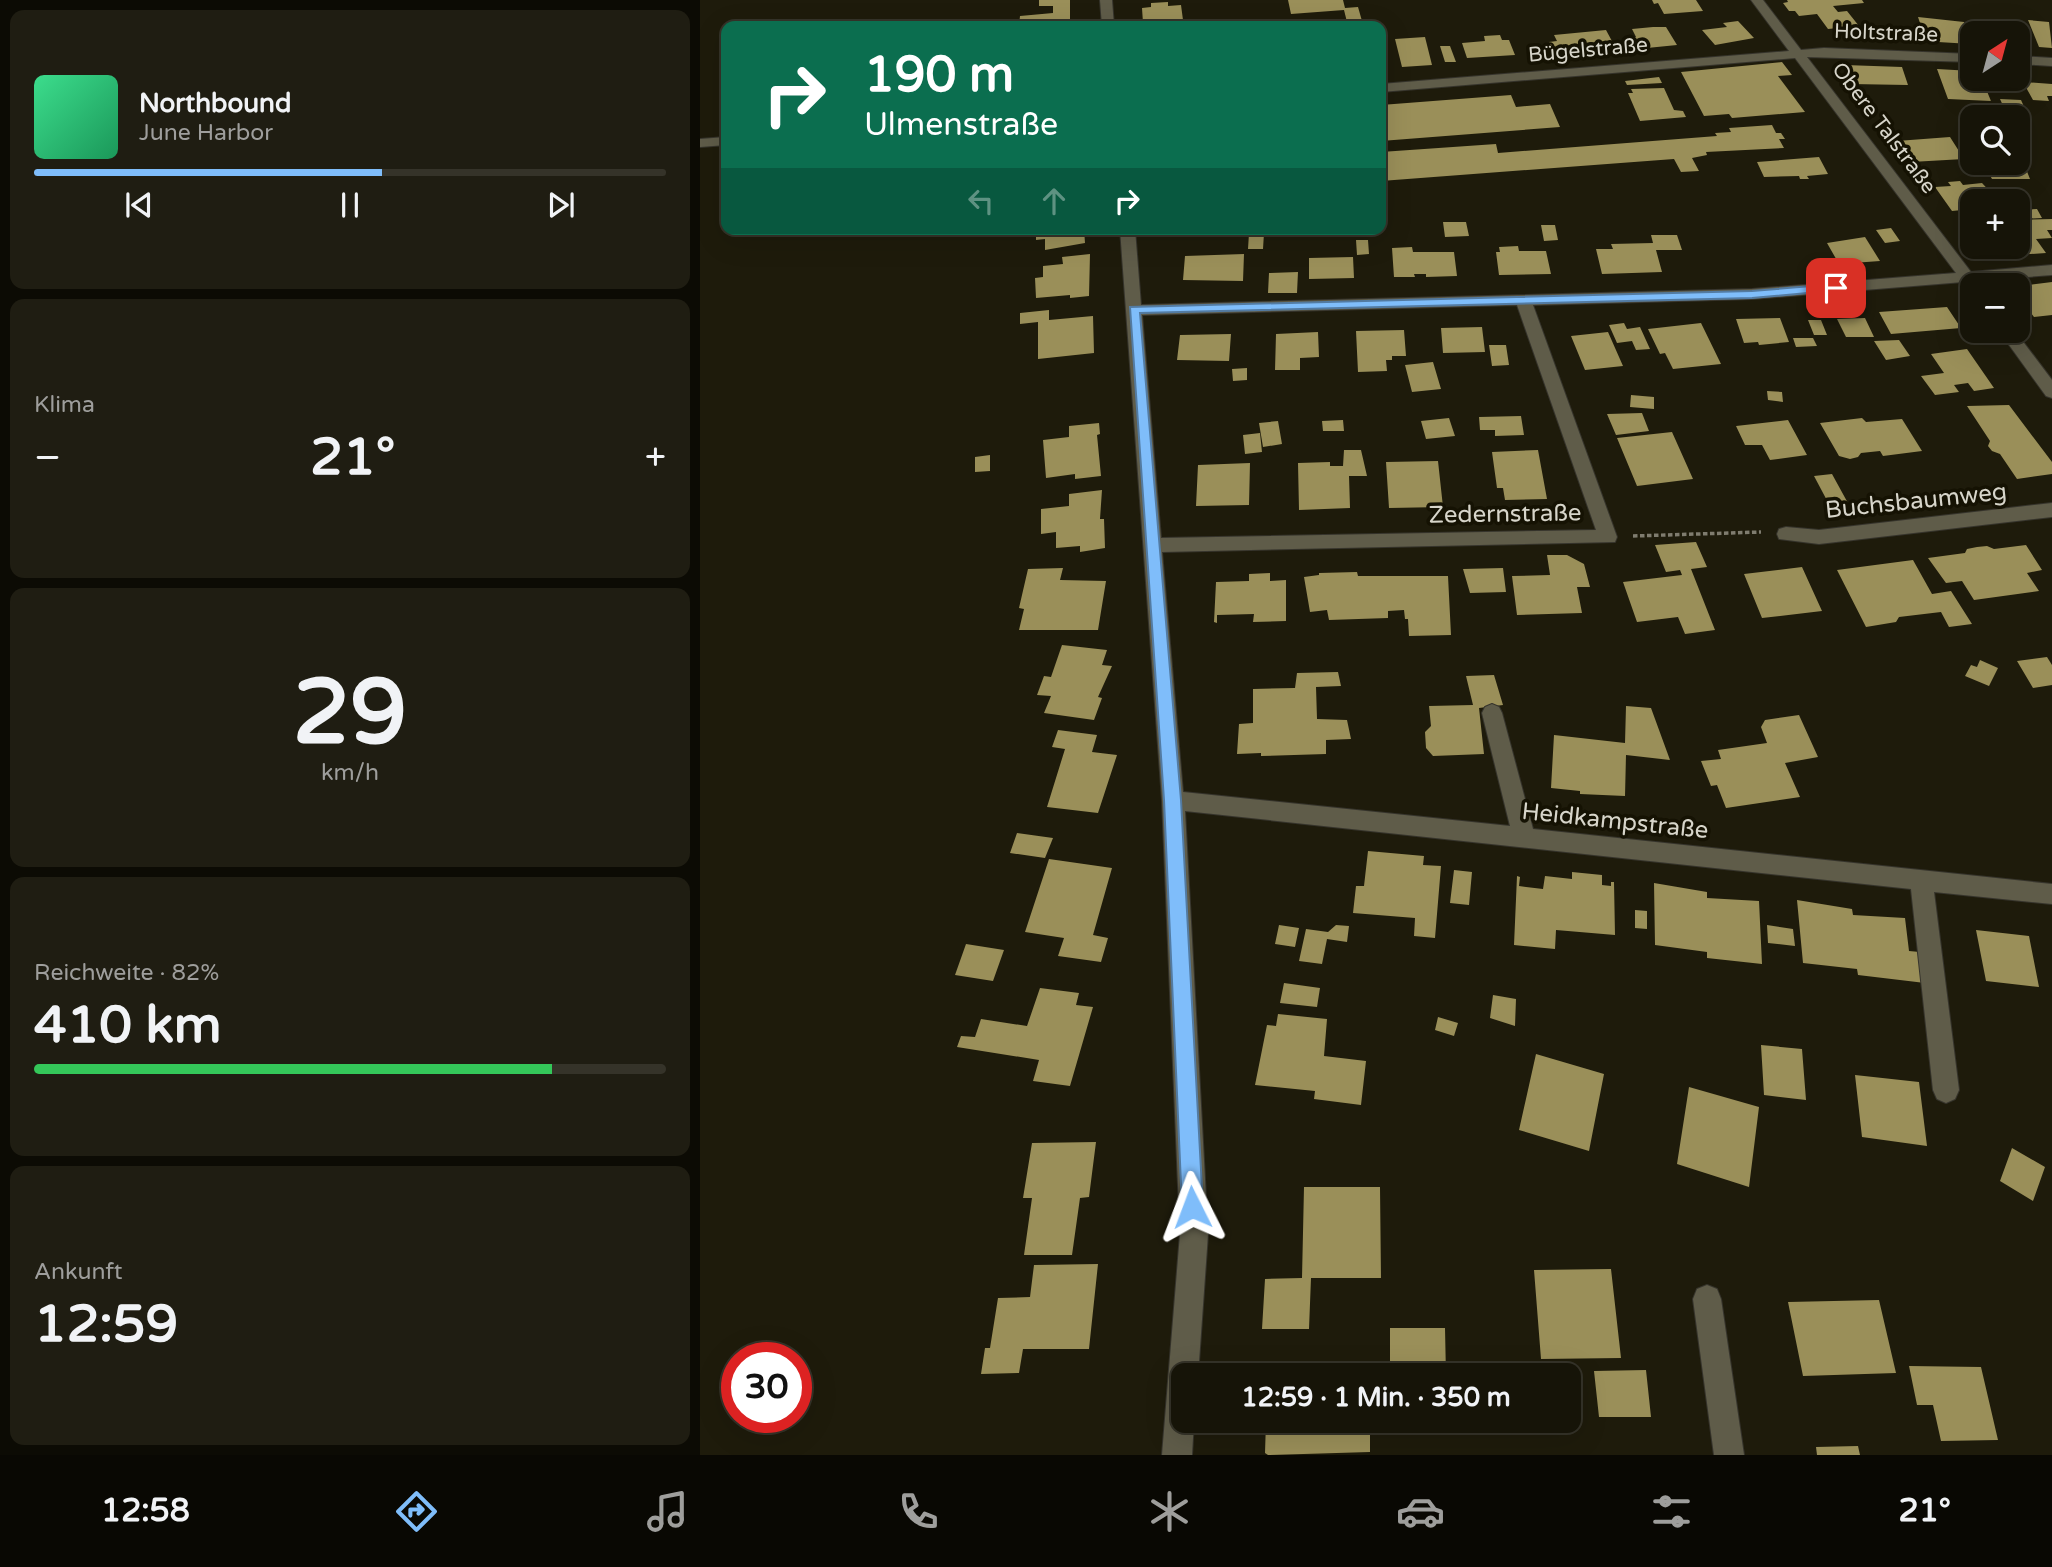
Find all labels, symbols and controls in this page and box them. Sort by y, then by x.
street label: Holtstraße [1834,19,1939,47]
north arrow [1960,21,2030,91]
map controls [1960,21,2030,343]
street label: Bügelstraße [1527,32,1649,68]
text: 190 m [864,46,1014,105]
icon: right [749,49,840,140]
street label: Obere Talstraße [1827,57,1942,199]
text: Northbound [139,88,291,119]
button: search [1960,105,2030,175]
text: Ulmenstraße [864,106,1058,144]
text: June Harbor [139,119,273,147]
icon: left [962,182,1000,220]
icon: ahead [1035,182,1073,220]
icon: right [1108,182,1146,220]
icon: previous [120,186,158,224]
icon: pause [331,186,369,224]
icon: next [542,186,580,224]
button: + [1960,189,2030,259]
pin [1806,258,1866,318]
icon: arrive [1817,269,1855,307]
button: − [1960,273,2030,343]
text: Klima [34,391,95,419]
text: 21° [310,426,395,489]
text: − [34,435,61,481]
text: + [645,435,666,481]
street label: Buchsbaumweg [1824,477,2008,525]
street label: Zedernstraße [1428,498,1582,530]
text: 29 [293,658,407,768]
text: km/h [321,759,379,787]
street label: Heidkampstraße [1520,797,1710,845]
text: Reichweite · 82% [34,959,219,987]
text: 410 km [34,994,222,1057]
position arrow [1155,1170,1229,1244]
text: Ankunft [34,1258,123,1286]
text: 12:59 [34,1293,178,1356]
speed limit sign: 30 [721,1342,812,1433]
text: 12:59 · 1 Min. · 350 m [1241,1382,1511,1413]
icon: directions [392,1487,441,1536]
icon: music [643,1487,692,1536]
icon: phone [894,1487,943,1536]
icon: climate [1145,1487,1194,1536]
icon: car [1396,1487,1445,1536]
icon: filters [1647,1487,1696,1536]
text: 12:58 [101,1492,190,1530]
text: 21° [1899,1492,1951,1530]

